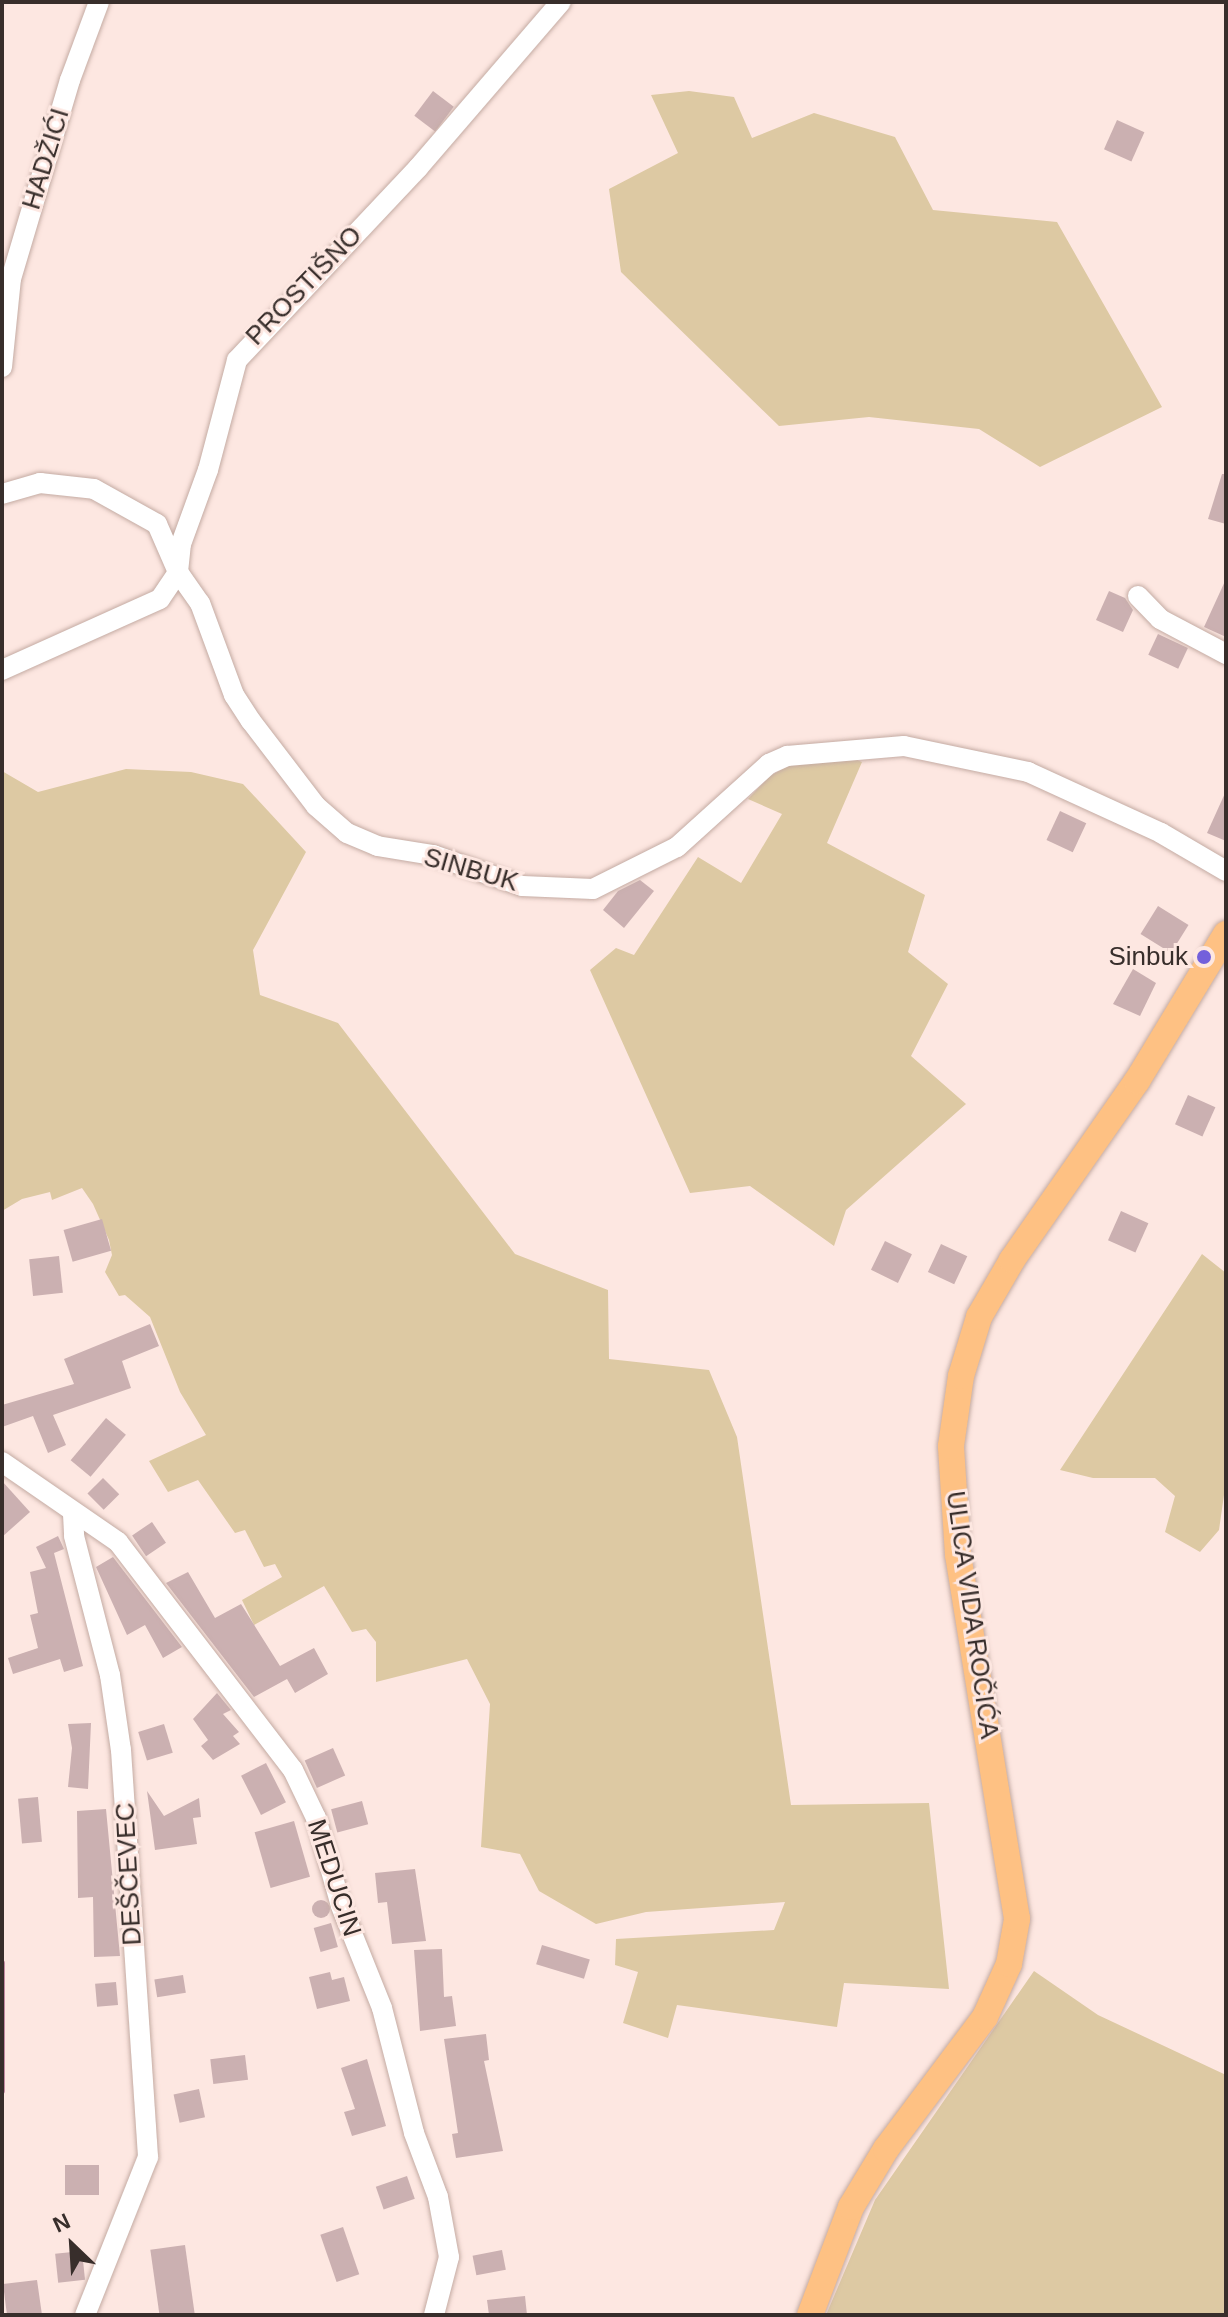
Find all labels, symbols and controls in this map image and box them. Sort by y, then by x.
street label: HADŽIĆI [16,105,76,213]
street label: PROSTIŠNO [240,220,368,352]
street label: SINBUK [420,842,522,898]
place label: Sinbuk [1109,941,1188,973]
marker: Sinbuk [1195,948,1213,966]
street label: ULICA VIDA ROČIĆA [939,1488,1005,1742]
street label: DEŠČEVEC [110,1802,148,1946]
street label: MEDUCIN [300,1815,368,1941]
north arrow [32,2205,112,2285]
text: N [49,2208,74,2237]

